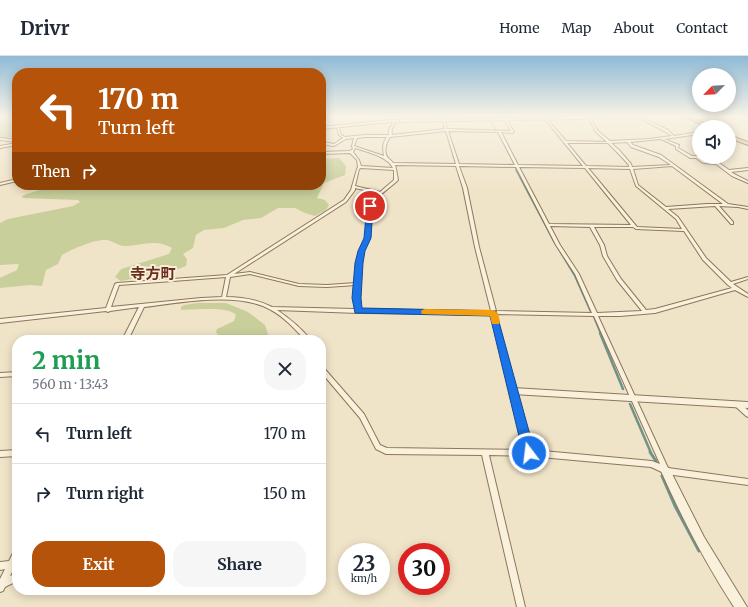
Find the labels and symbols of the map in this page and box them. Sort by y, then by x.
north arrow [692,68,736,112]
pin [353,189,387,223]
district label: 寺方町 [130,264,176,283]
position arrow [508,432,550,474]
speed limit sign: 30 [398,543,450,595]

